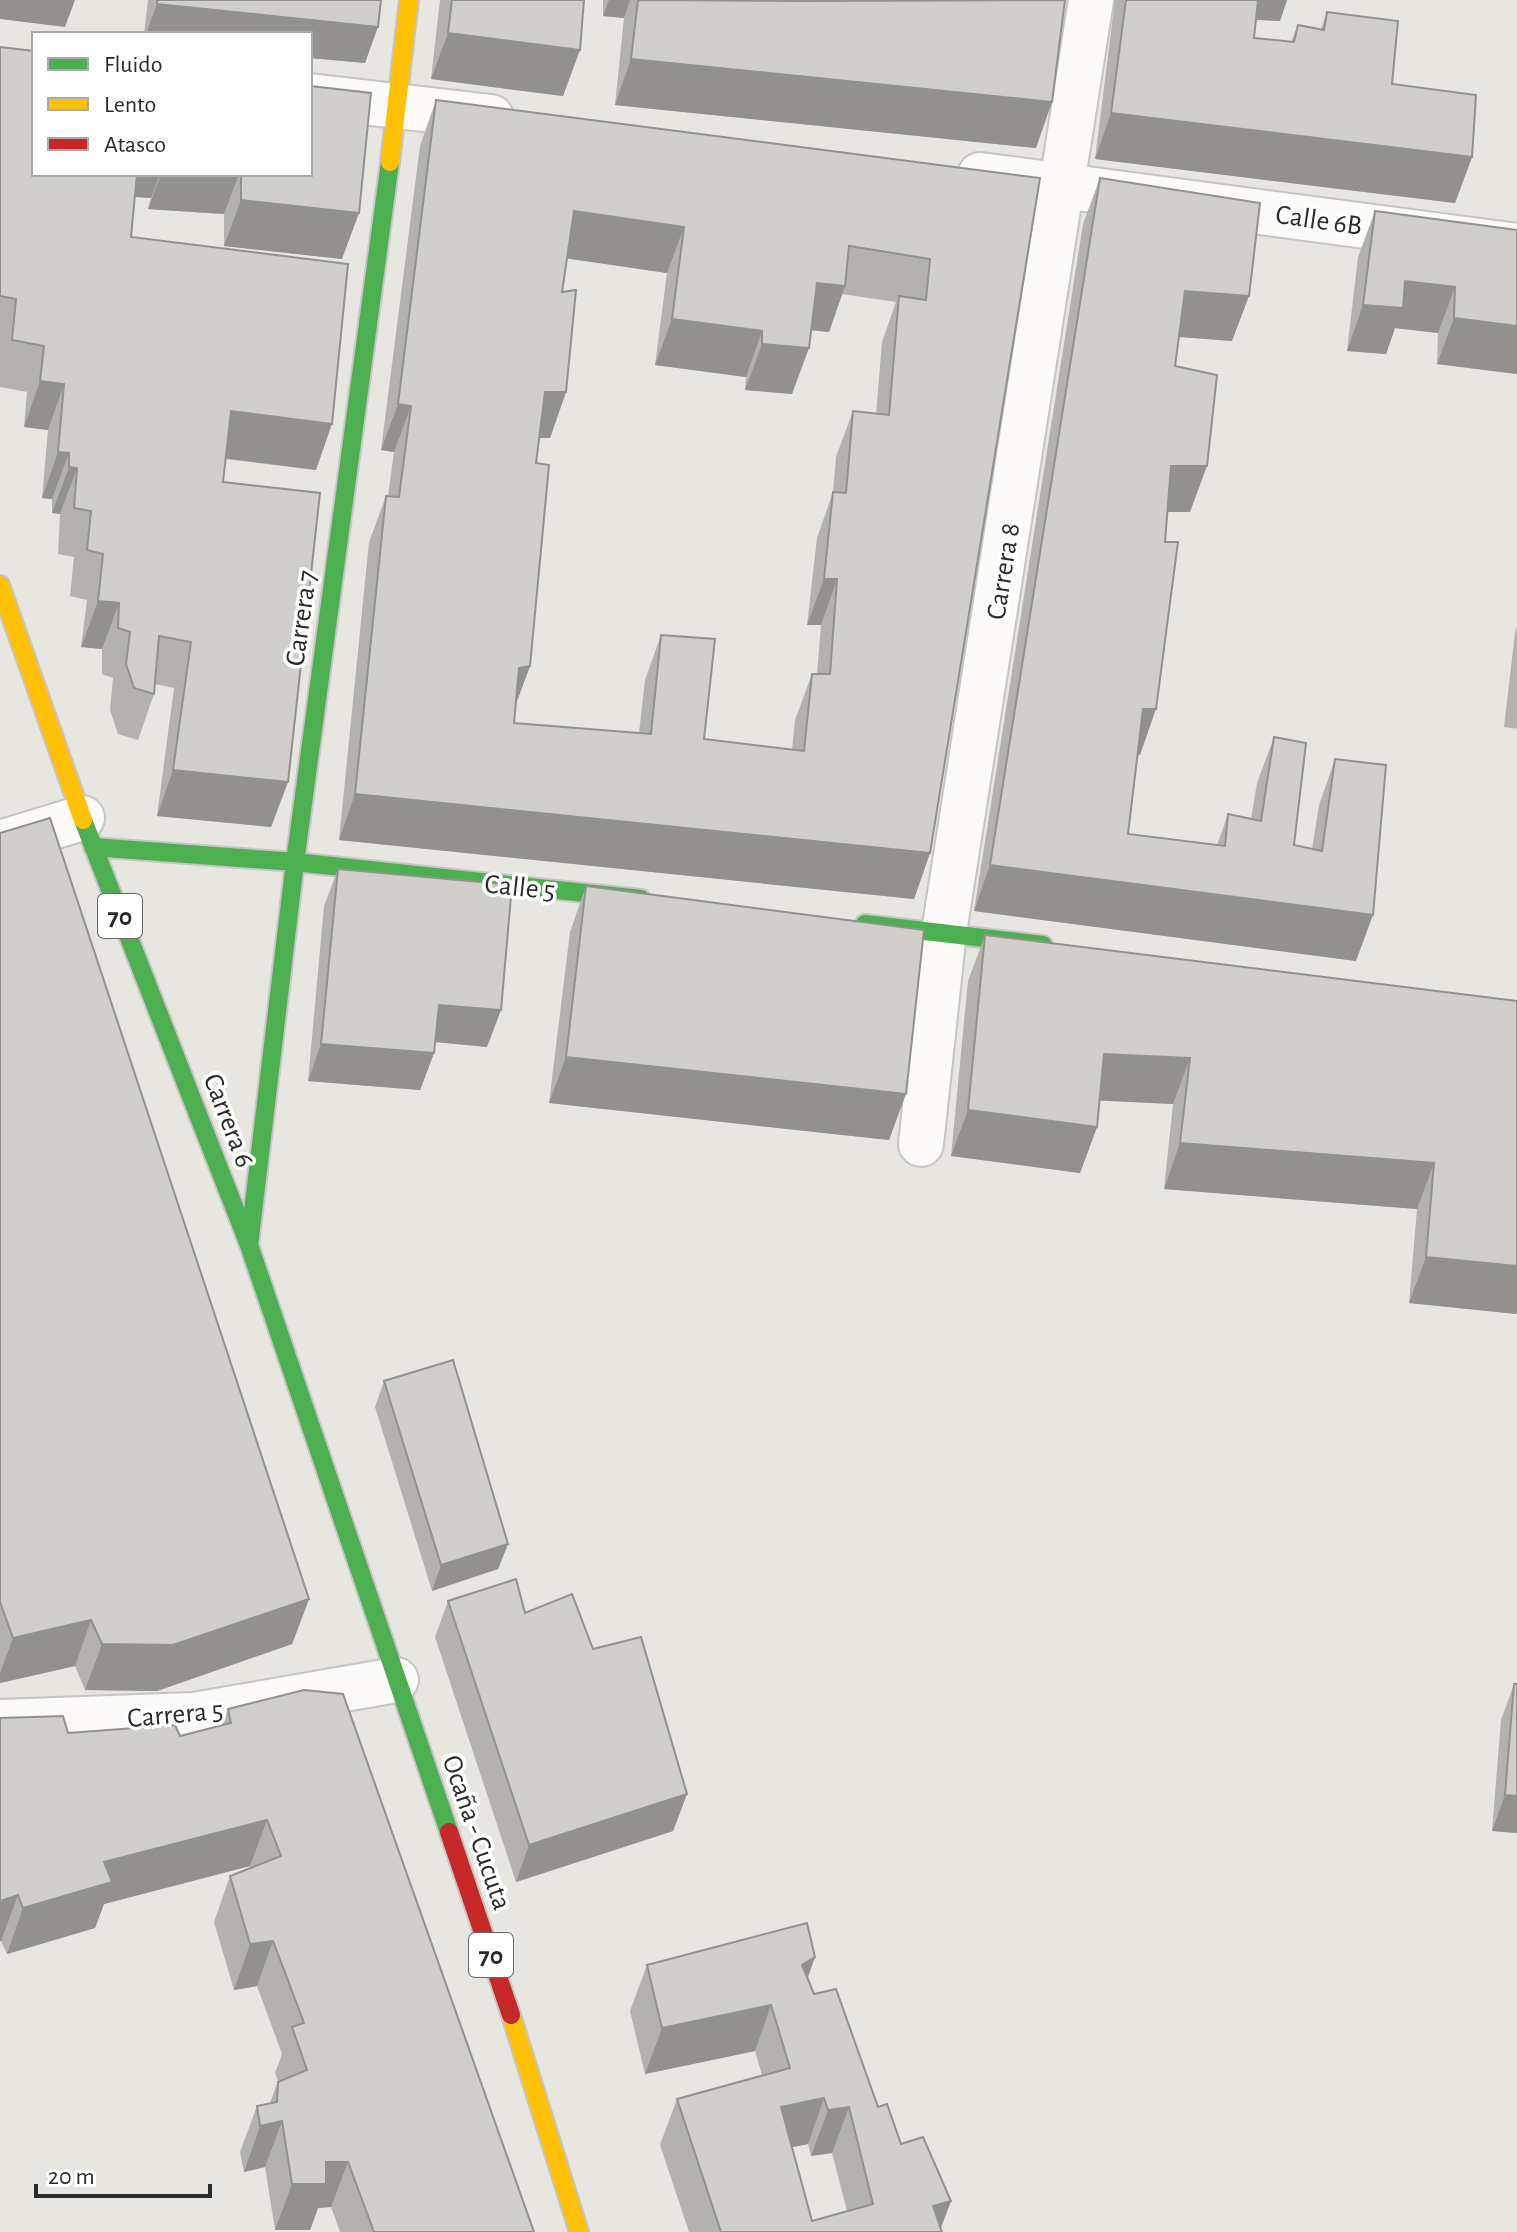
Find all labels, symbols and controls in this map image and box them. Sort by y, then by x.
legend [32,32,312,176]
text: Fluido [104,53,163,77]
text: Lento [104,93,156,117]
text: Atasco [104,133,166,157]
street label: Calle 6B [1274,201,1364,241]
street label: Carrera 8 [982,521,1025,622]
street label: Carrera 7 [281,569,323,668]
street label: Calle 5 [483,870,556,906]
road number: 70 [98,894,142,938]
street label: Carrera 6 [198,1070,259,1171]
street label: Carrera 5 [126,1697,224,1733]
street label: Ocaña - Cucuta [437,1752,516,1914]
road number: 70 [469,1933,513,1977]
scale bar [36,2148,210,2198]
text: 20 m [48,2165,95,2189]

